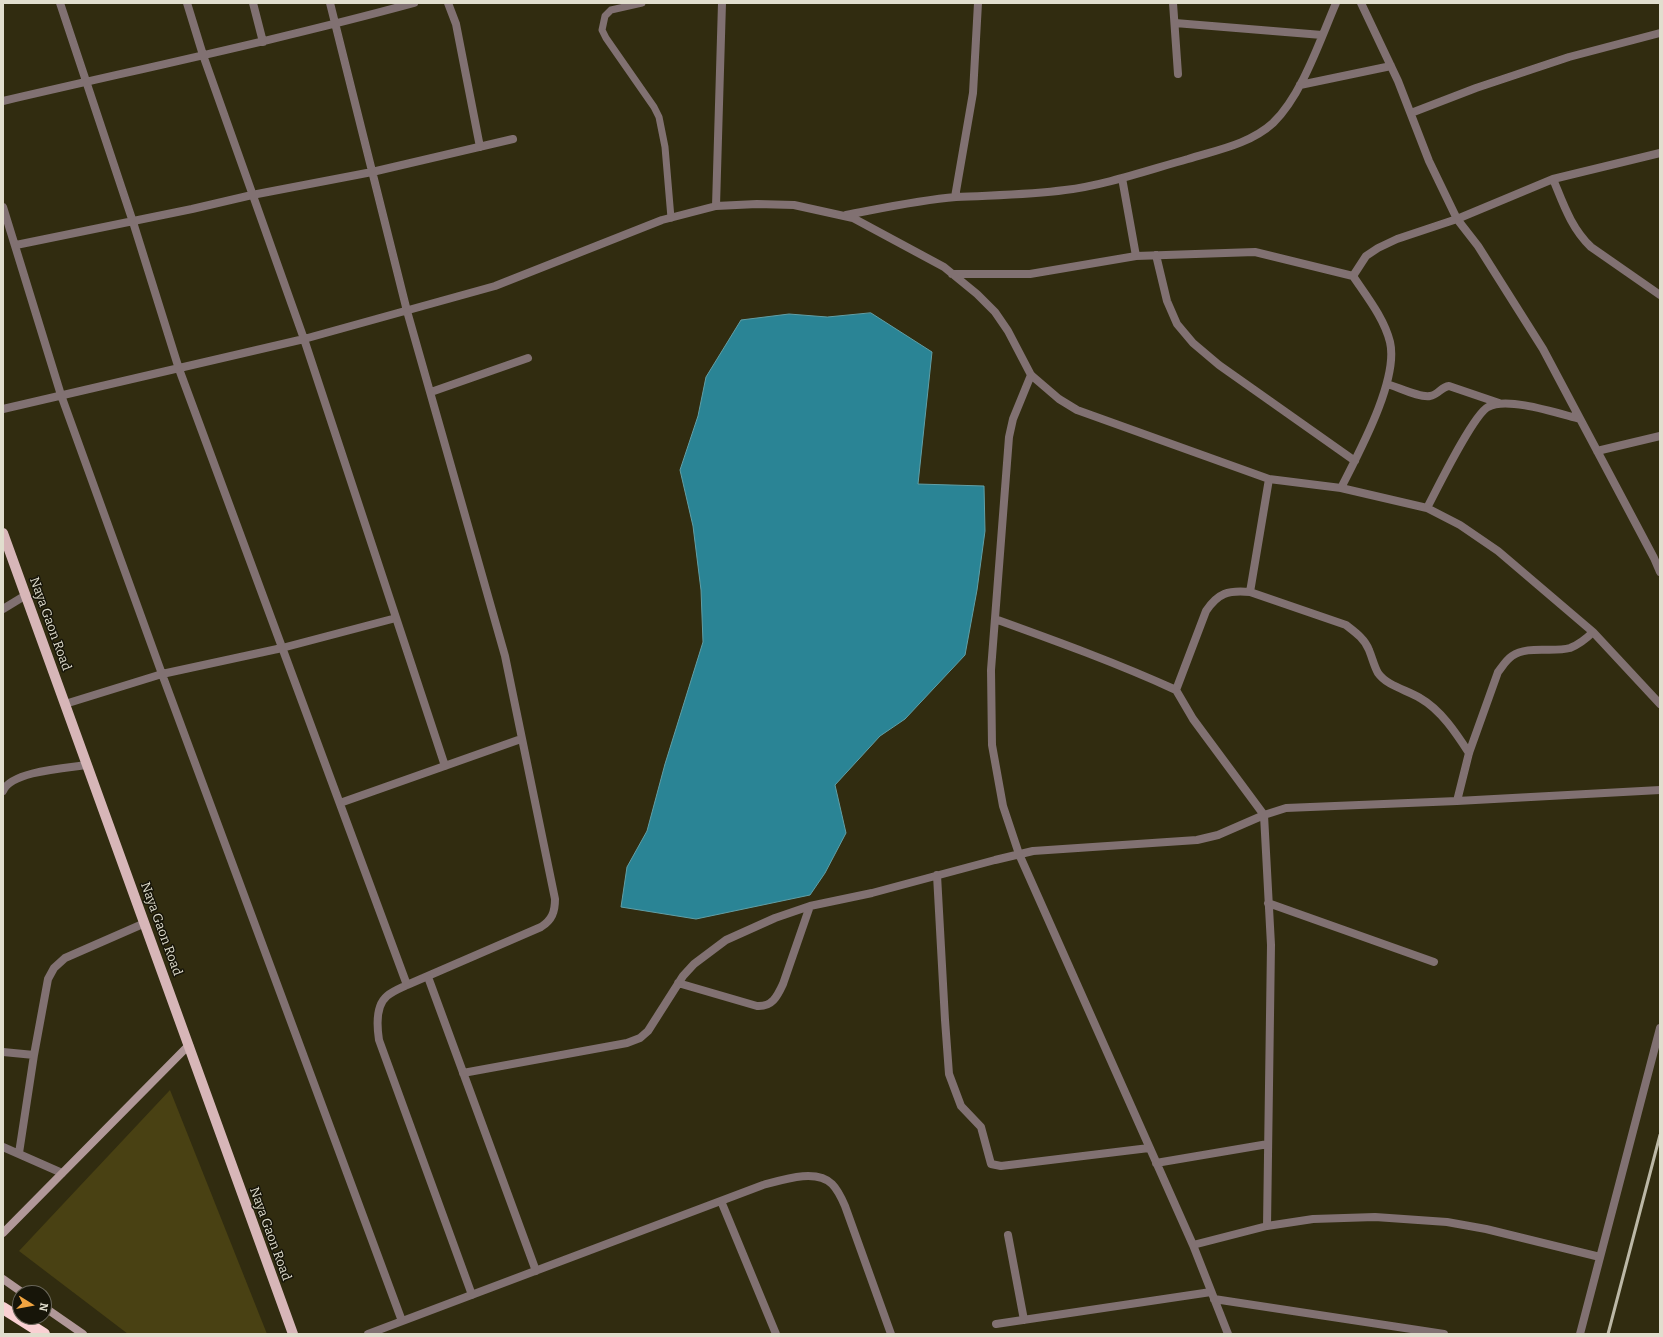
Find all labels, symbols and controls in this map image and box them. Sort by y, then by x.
street label: Naya Gaon Road [26,575,74,673]
street label: Naya Gaon Road [137,880,185,978]
street label: Naya Gaon Road [246,1185,294,1283]
north arrow [12,1285,52,1325]
text: N [36,1302,50,1313]

